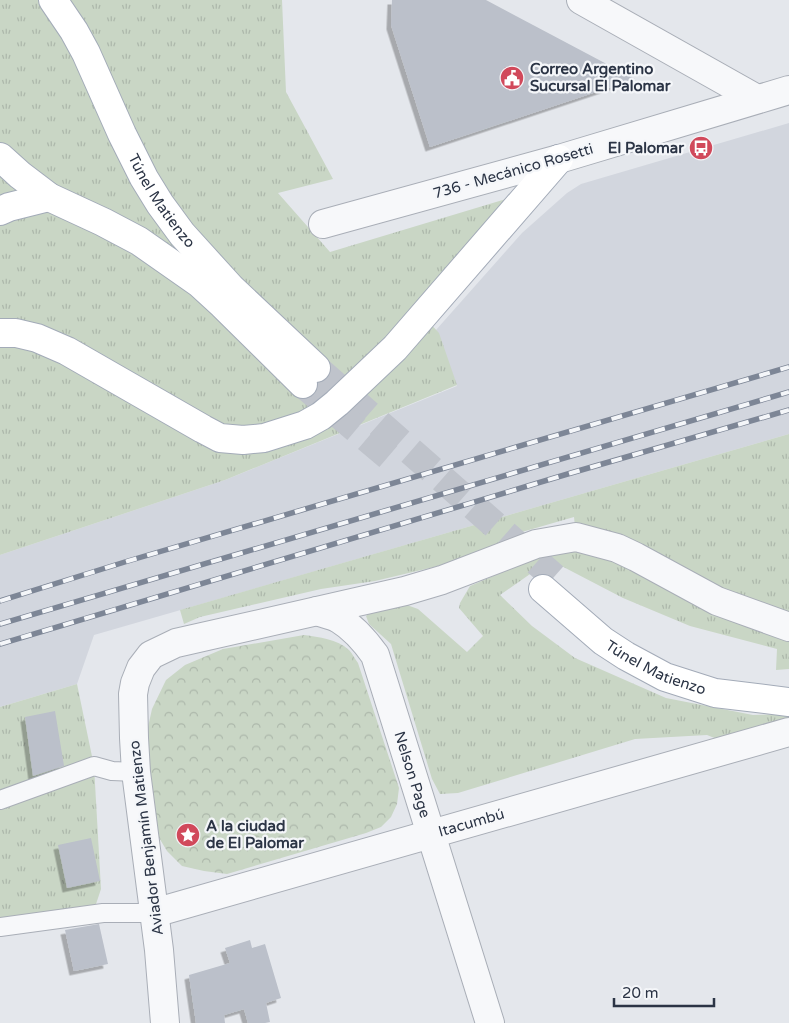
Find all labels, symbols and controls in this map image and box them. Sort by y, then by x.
place label: Correo Argentino Sucursal El Palomar [530,60,671,95]
public building icon: Correo Argentino Sucursal El Palomar [499,65,525,91]
bus stop icon: El Palomar [688,135,714,161]
street label: 736 - Mecánico Rosetti [431,139,595,203]
place label: El Palomar [608,139,684,157]
street label: Túnel Matienzo [124,151,199,252]
street label: Túnel Matienzo [602,636,708,699]
street label: Nelson Page [390,729,434,820]
street label: Aviador Benjamín Matienzo [125,740,167,936]
street label: Itacumbú [436,805,506,840]
place label: A la ciudad de El Palomar [206,817,304,852]
place icon: A la ciudad de El Palomar [175,822,201,848]
scale bar [614,976,714,1008]
text: 20 m [622,984,659,1002]

